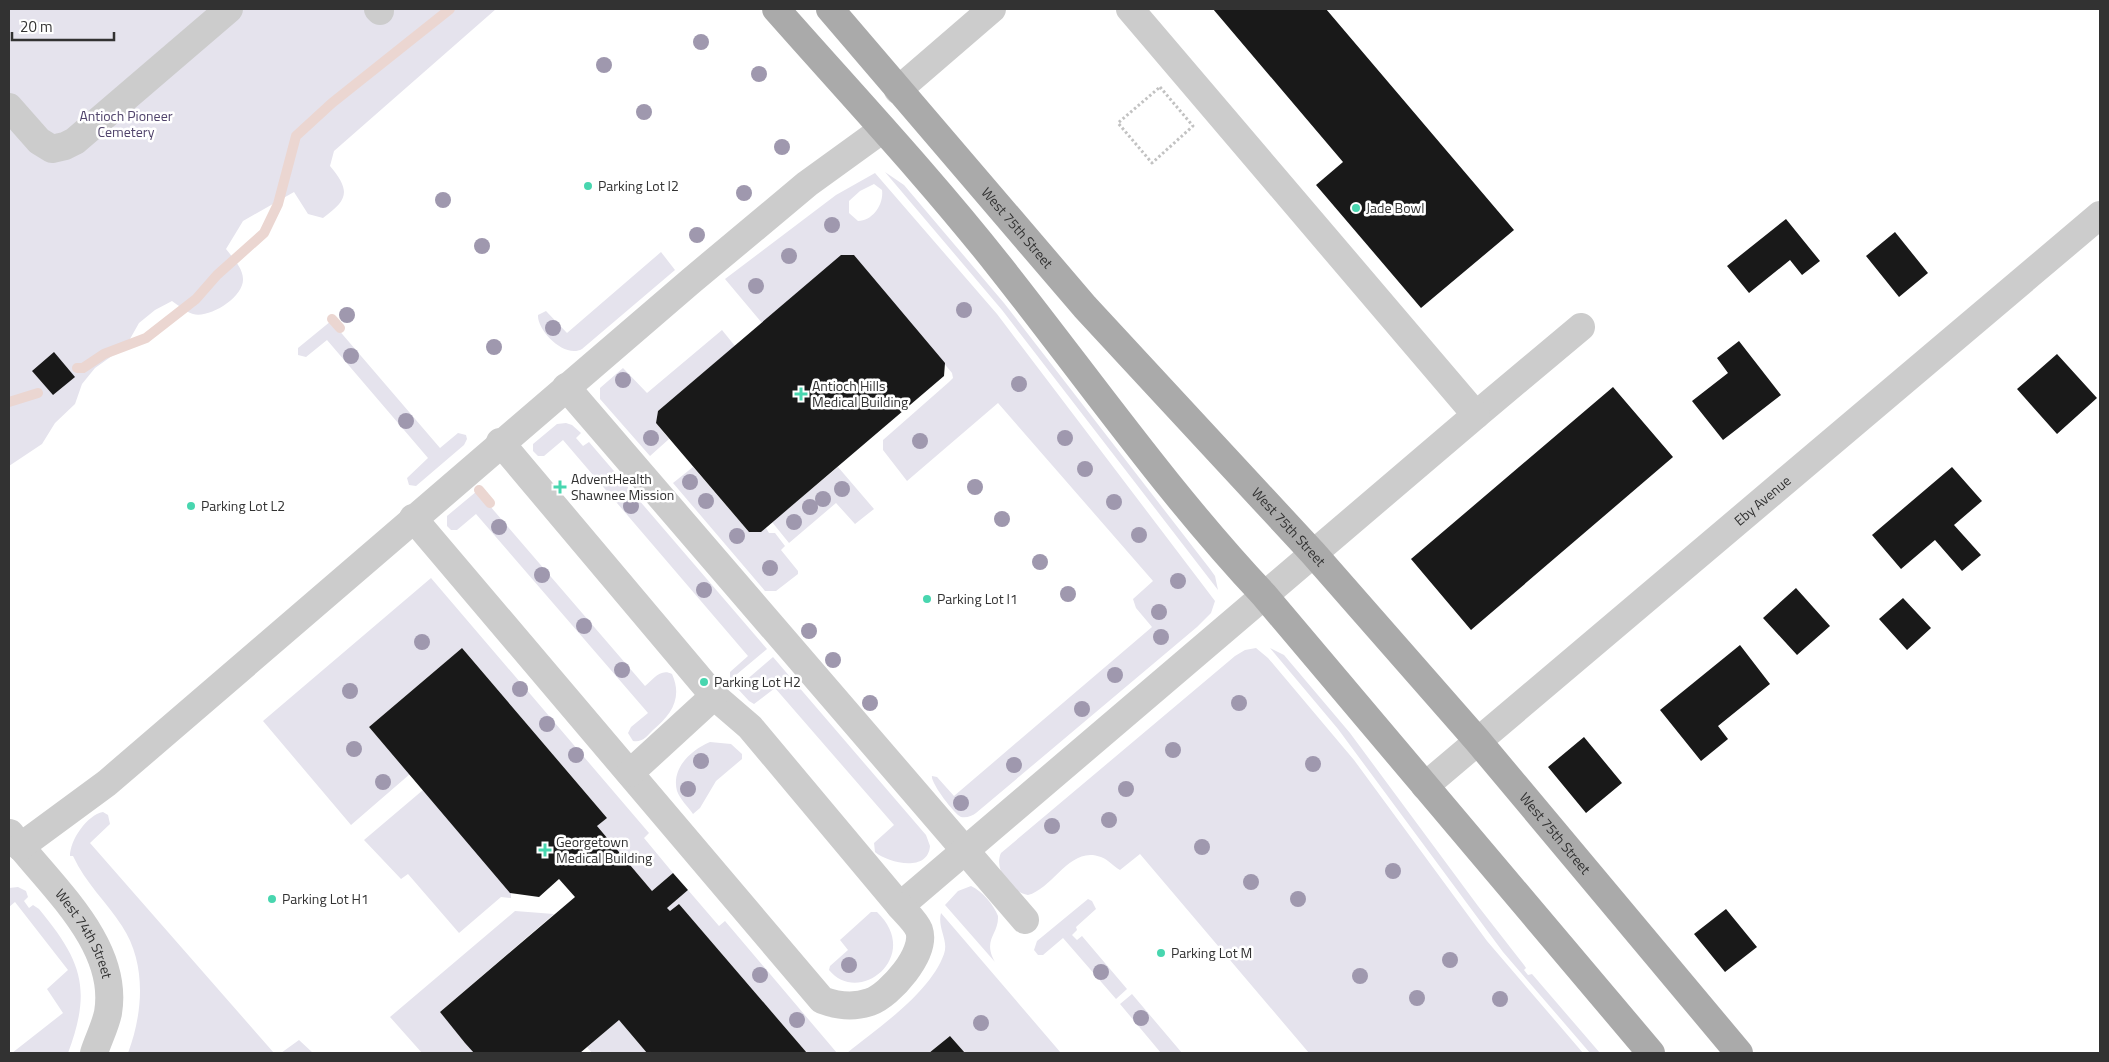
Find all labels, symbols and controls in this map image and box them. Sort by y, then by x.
scale bar [12,10,115,42]
text: 20 m [20,15,53,38]
park label: Antioch Pioneer Cemetery [79,105,173,142]
place label: Parking Lot I2 [598,175,679,196]
marker: Parking Lot I2 [582,180,594,192]
street label: West 75th Street [977,182,1059,273]
place label: Jade Bowl [1366,197,1424,218]
marker: Jade Bowl [1350,202,1362,214]
place label: Antioch Hills Medical Building [812,375,908,412]
marker: Antioch Hills Medical Building [794,387,808,401]
place label: AdventHealth Shawnee Mission [571,468,674,505]
street label: Eby Avenue [1729,470,1795,530]
marker: AdventHealth Shawnee Mission [553,480,567,494]
street label: West 75th Street [1247,482,1331,571]
place label: Parking Lot L2 [201,495,285,516]
marker: Parking Lot L2 [185,500,197,512]
place label: Parking Lot I1 [937,588,1018,609]
marker: Parking Lot I1 [921,593,933,605]
place label: Parking Lot H2 [714,671,801,692]
marker: Parking Lot H2 [698,676,710,688]
street label: West 75th Street [1515,787,1596,879]
place label: Georgetown Medical Building [556,831,652,868]
marker: Georgetown Medical Building [538,843,552,857]
street label: West 74th Street [51,884,118,980]
place label: Parking Lot H1 [282,888,369,909]
marker: Parking Lot H1 [266,893,278,905]
place label: Parking Lot M [1171,942,1252,963]
marker: Parking Lot M [1155,947,1167,959]

